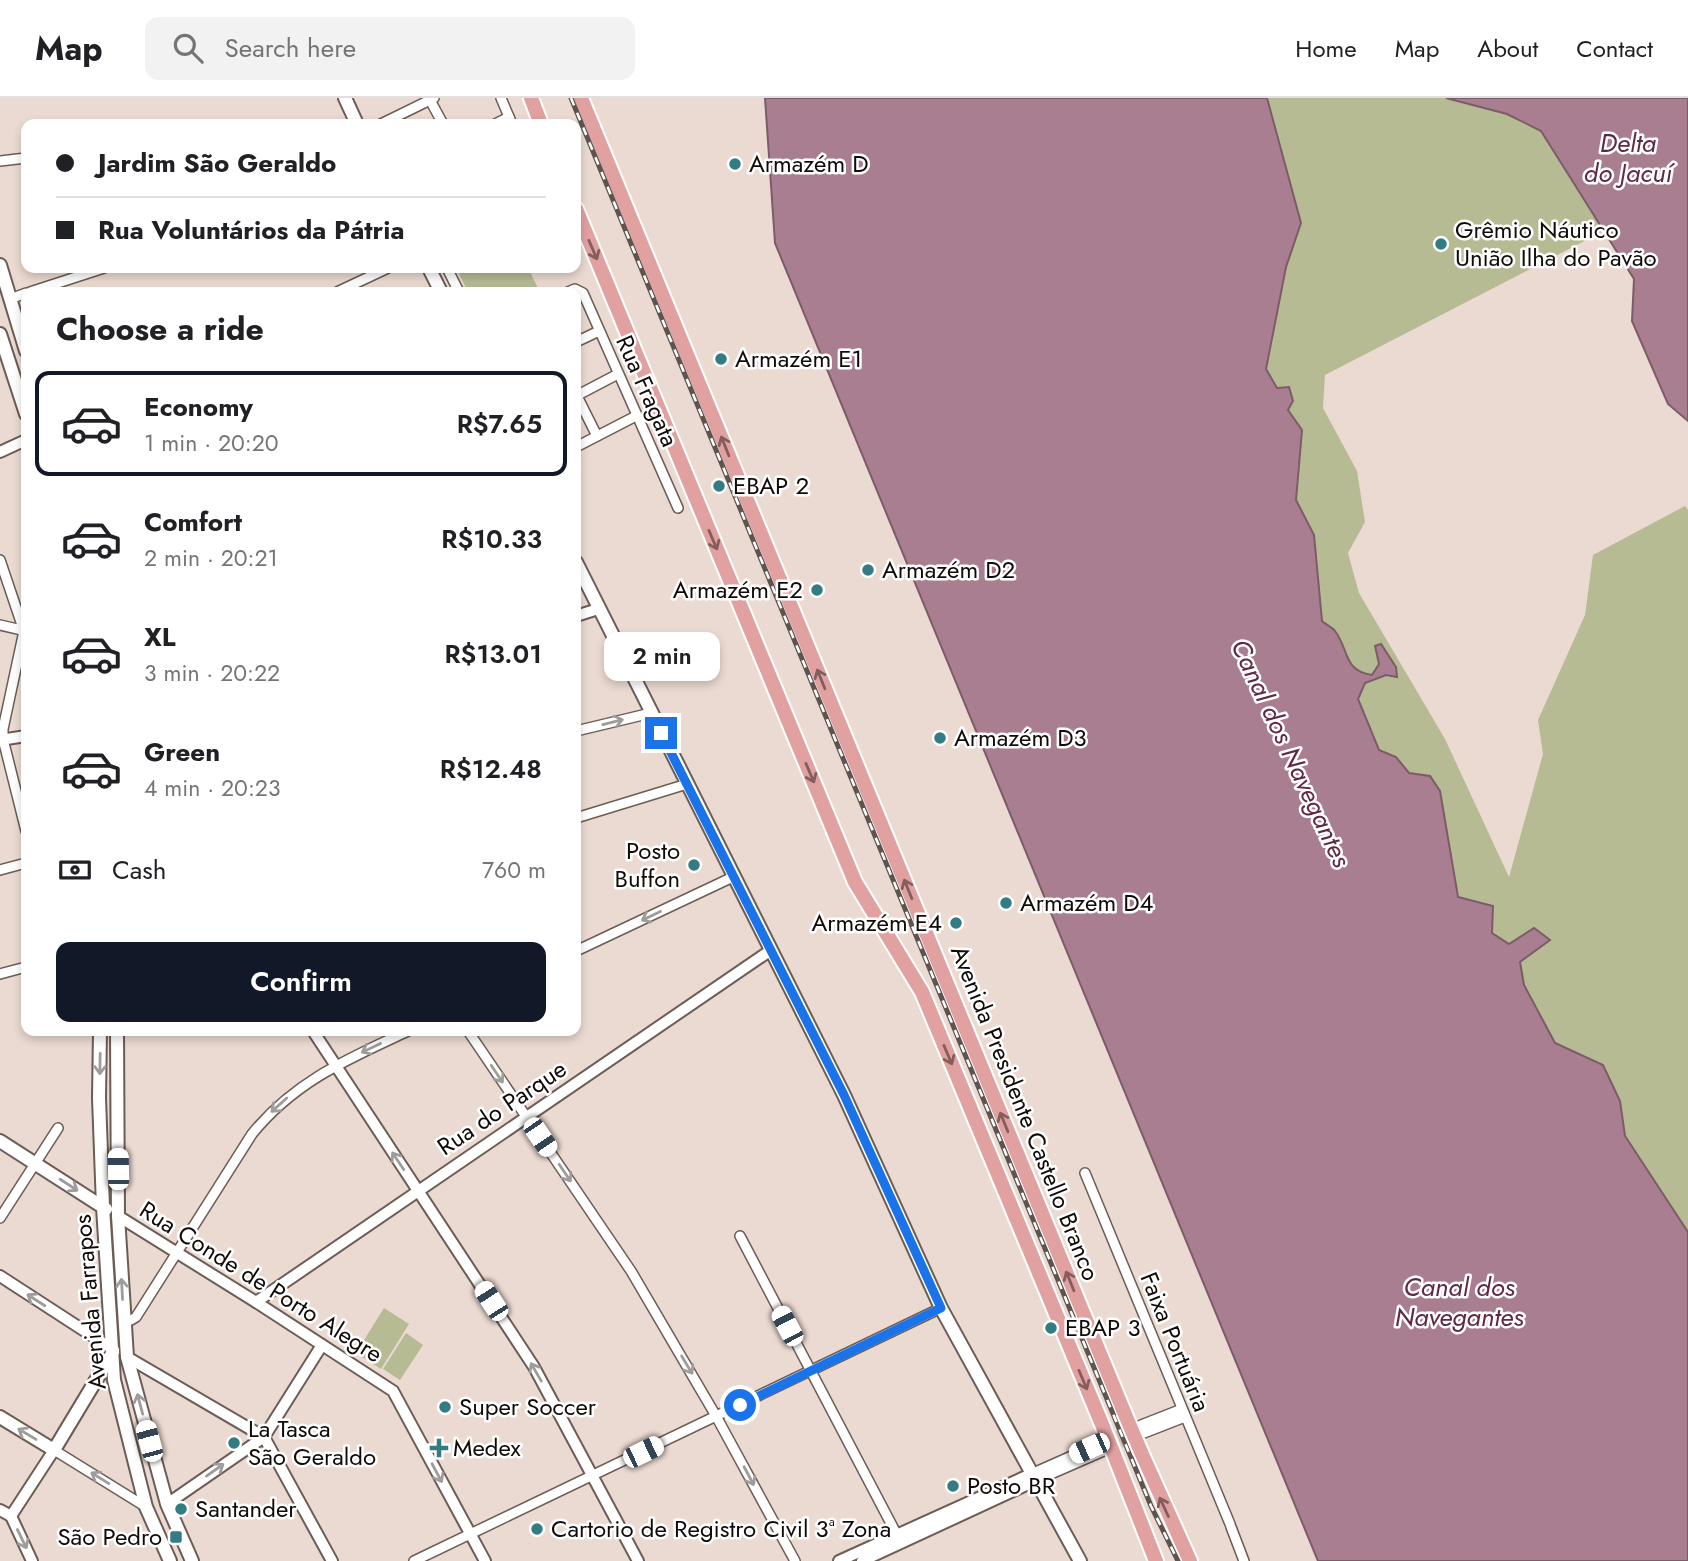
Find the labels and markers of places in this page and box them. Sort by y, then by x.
place label: Armazém D [749,146,869,181]
marker: Armazém D [727,156,743,172]
place label: Grêmio Náutico União Ilha do Pavão [1455,212,1657,275]
marker: Grêmio Náutico União Ilha do Pavão [1433,236,1449,252]
place label: Armazém E1 [735,341,862,376]
marker: Armazém E1 [713,351,729,367]
place label: EBAP 2 [733,468,809,503]
marker: EBAP 2 [711,478,727,494]
place label: Armazém D2 [882,552,1015,587]
marker: Armazém D2 [860,562,876,578]
place label: Armazém E2 [673,572,803,607]
marker: Armazém E2 [809,582,825,598]
place label: Armazém D3 [954,720,1087,755]
marker: Armazém D3 [932,730,948,746]
place label: Posto Buffon [615,833,680,896]
marker: Posto Buffon [686,857,702,873]
place label: Armazém D4 [1020,885,1154,920]
marker: Armazém D4 [998,895,1014,911]
place label: Armazém E4 [812,905,942,940]
marker: Armazém E4 [948,915,964,931]
place label: EBAP 3 [1065,1310,1141,1345]
marker: EBAP 3 [1043,1320,1059,1336]
place label: Super Soccer [459,1389,597,1424]
marker: Super Soccer [437,1399,453,1415]
place label: La Tasca São Geraldo [248,1411,376,1474]
place label: Medex [453,1430,521,1465]
marker: La Tasca São Geraldo [226,1435,242,1451]
marker: Medex [431,1440,447,1456]
place label: Posto BR [967,1468,1056,1503]
marker: Posto BR [945,1478,961,1494]
place label: Santander [195,1491,297,1526]
marker: Santander [173,1501,189,1517]
place label: Cartorio de Registro Civil 3ª Zona [551,1511,891,1546]
place label: São Pedro [57,1519,162,1554]
marker: Cartorio de Registro Civil 3ª Zona [529,1521,545,1537]
marker: São Pedro [168,1529,184,1545]

